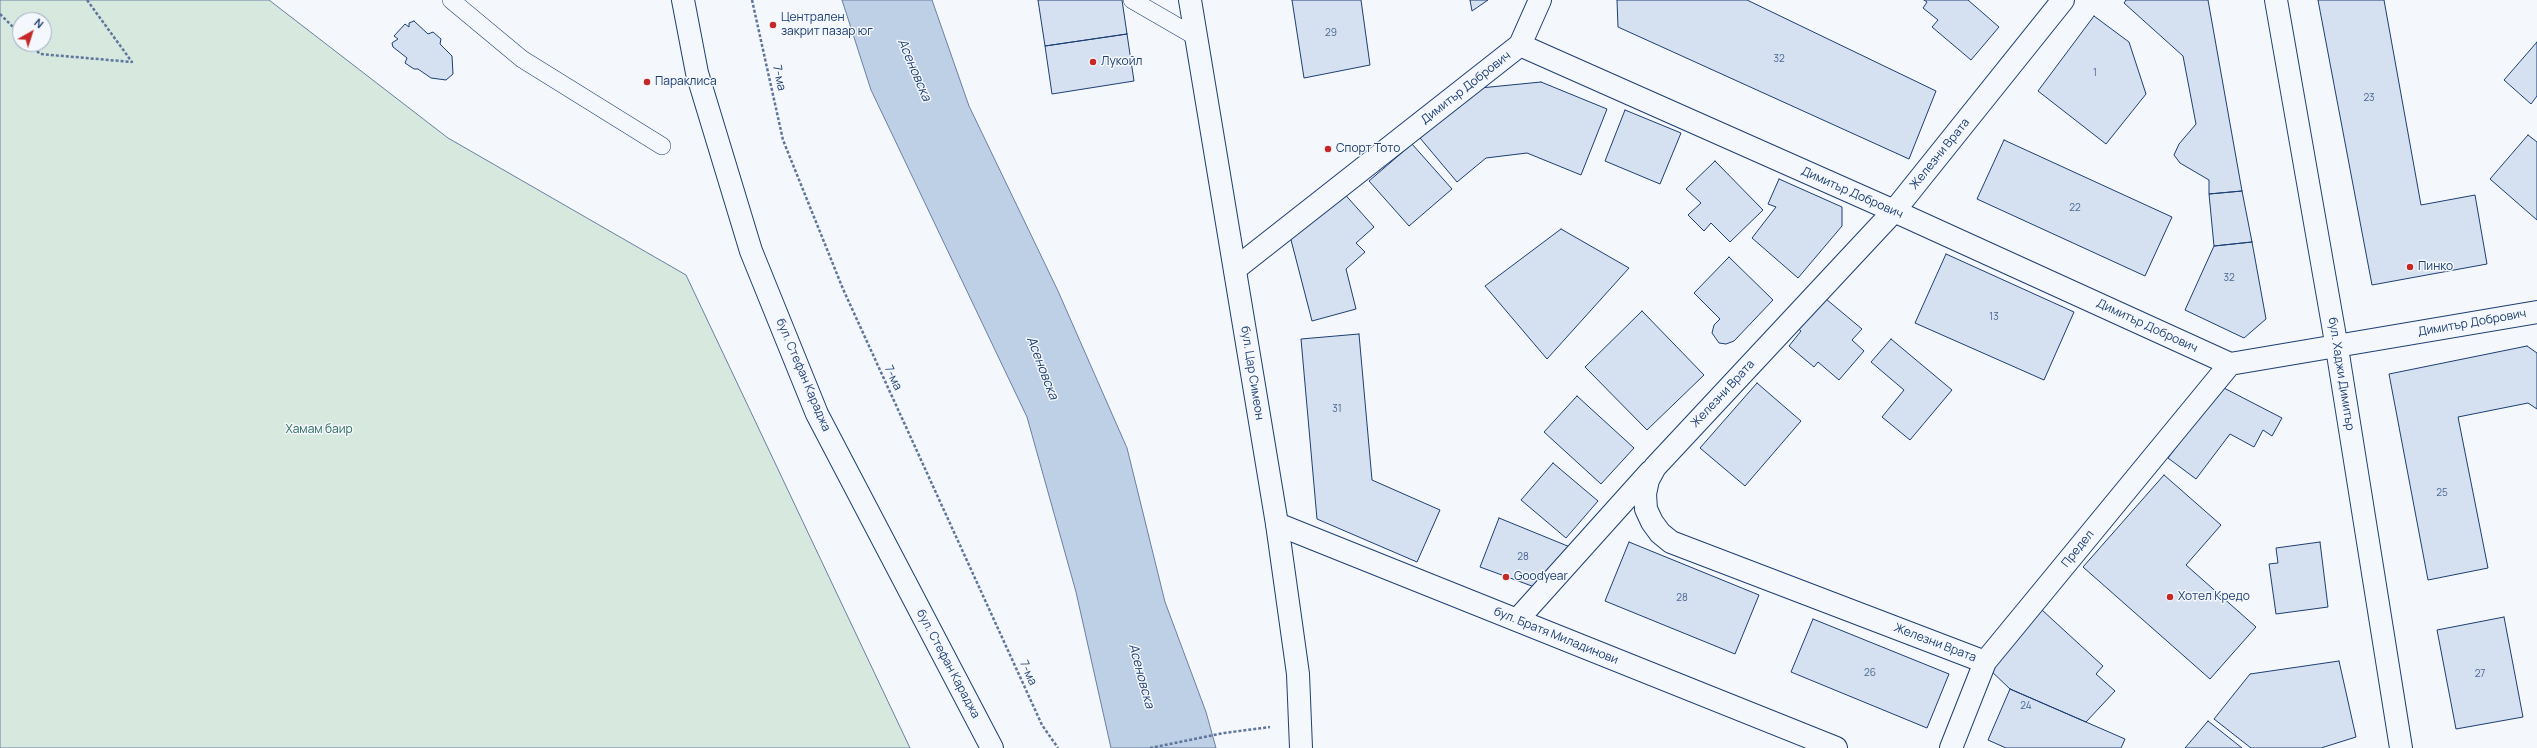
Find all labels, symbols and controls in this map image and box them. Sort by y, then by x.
place label: Централен закрит пазар юг [781,11,873,39]
north arrow [12,12,52,52]
text: N [31,15,47,31]
marker: Централен закрит пазар юг [768,20,778,30]
house number: 29 [1325,27,1337,39]
water label: Асеновска [894,36,934,104]
street label: Димитър Добрович [1418,48,1514,128]
house number: 32 [1773,53,1785,65]
place label: Лукойл [1101,55,1142,69]
marker: Лукойл [1088,57,1098,67]
street label: 7-ма [769,64,789,92]
house number: 1 [2093,67,2097,79]
place label: Параклиса [655,75,717,89]
marker: Параклиса [642,77,652,87]
house number: 23 [2363,92,2375,104]
street label: Железни Врата [1907,116,1973,192]
place label: Спорт Тото [1336,142,1400,156]
marker: Спорт Тото [1323,144,1333,154]
street label: Димитър Добрович [1799,164,1905,222]
house number: 22 [2069,202,2081,214]
place label: Пинко [2418,260,2453,274]
marker: Пинко [2405,262,2415,272]
house number: 32 [2223,272,2235,284]
street label: Димитър Добрович [2094,296,2200,356]
street label: Димитър Добрович [2417,306,2527,340]
house number: 13 [1989,311,1999,323]
street label: бул. Стефан Караджа [773,316,833,434]
street label: бул. Хаджи Димитър [2325,316,2357,432]
street label: бул. Цар Симеон [1237,325,1267,421]
water label: Асеновска [1023,334,1061,402]
street label: Железни Врата [1688,357,1758,431]
street label: 7-ма [881,363,905,393]
house number: 31 [1332,403,1342,415]
park label: Хамам баир [285,423,353,437]
house number: 25 [2436,487,2448,499]
street label: Предел [2059,528,2097,570]
house number: 28 [1517,551,1529,563]
place label: Goodyear [1514,570,1568,584]
marker: Goodyear [1501,572,1511,582]
place label: Хотел Кредо [2178,590,2250,604]
house number: 28 [1676,592,1688,604]
marker: Хотел Кредо [2165,592,2175,602]
street label: бул. Братя Миладинови [1492,604,1620,668]
street label: бул. Стефан Караджа [913,607,983,721]
street label: Железни Врата [1892,621,1978,665]
water label: Асеновска [1125,642,1157,710]
street label: 7-ма [1016,658,1040,688]
house number: 26 [1864,667,1876,679]
house number: 27 [2475,668,2485,680]
house number: 24 [2020,700,2032,712]

